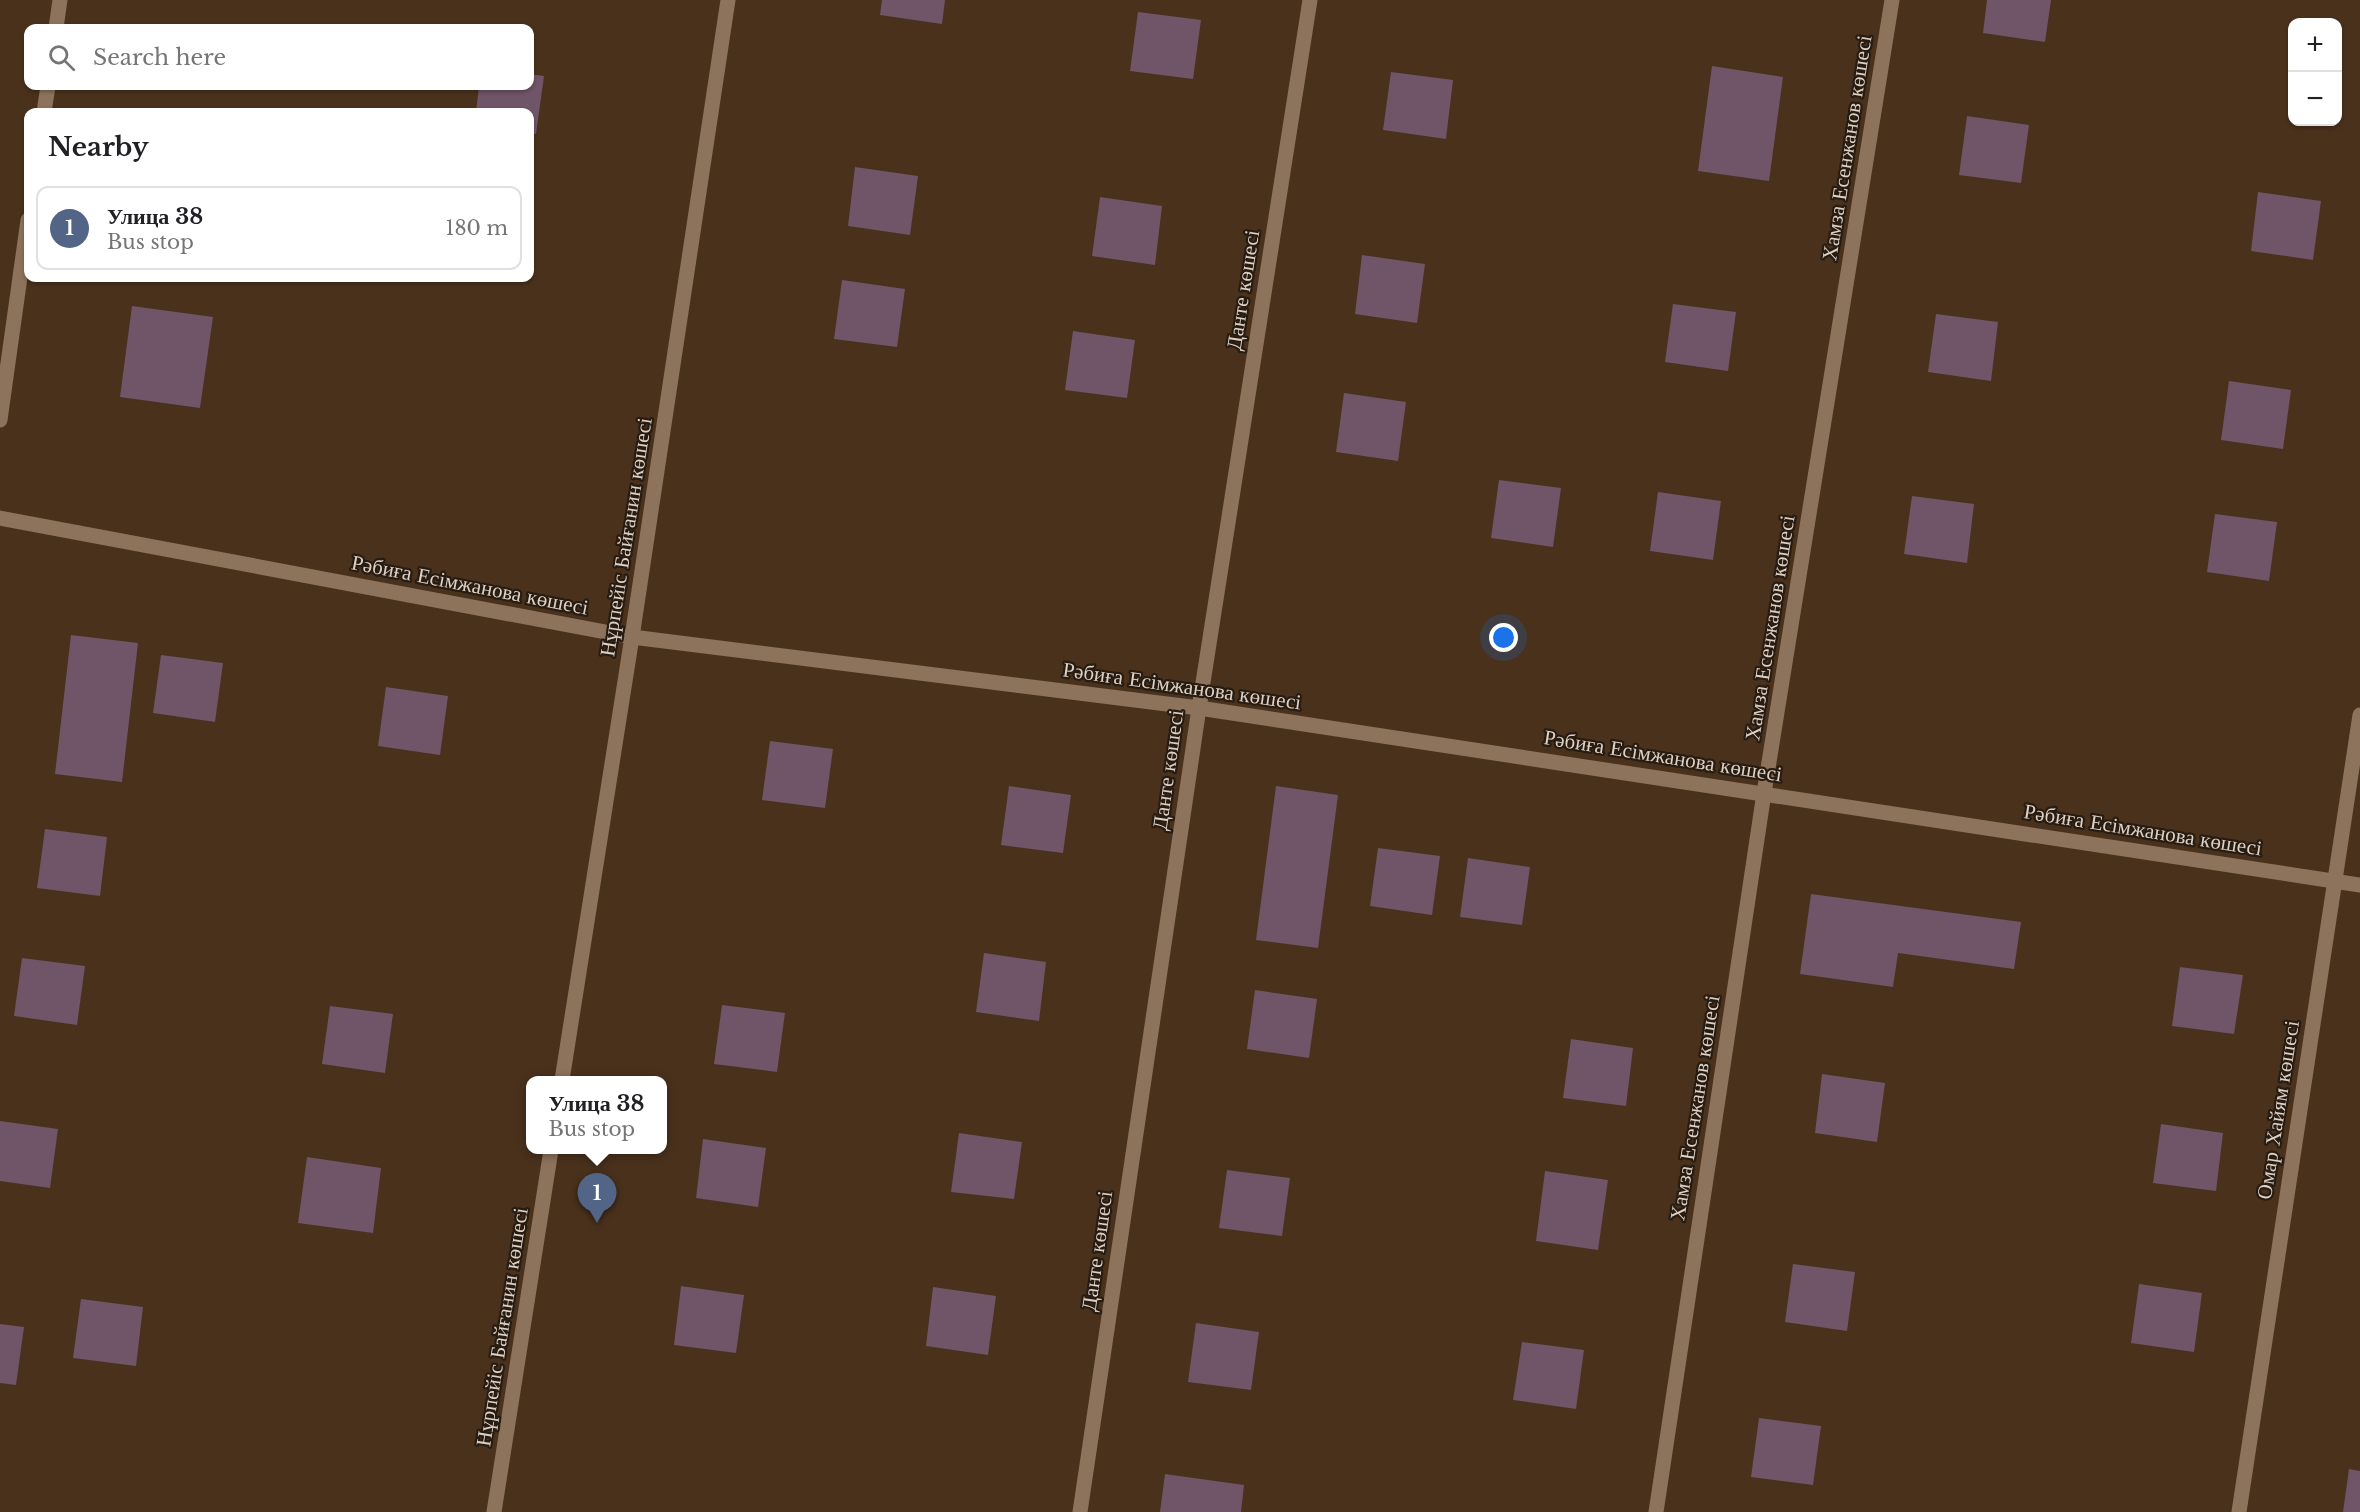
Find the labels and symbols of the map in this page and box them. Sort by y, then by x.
street label: Хамза Есенжанов көшесі [1816,33,1878,263]
street label: Данте көшесі [1221,228,1265,352]
street label: Нұрпейіс Байғанин көшесі [594,416,658,658]
street label: Хамза Есенжанов көшесі [1739,513,1801,743]
street label: Рәбиға Есімжанова көшесі [349,549,591,621]
your location [1489,623,1518,652]
street label: Рәбиға Есімжанова көшесі [1061,656,1303,716]
street label: Данте көшесі [1147,708,1189,832]
street label: Рәбиға Есімжанова көшесі [1542,724,1784,788]
street label: Рәбиға Есімжанова көшесі [2022,798,2264,862]
street label: Хамза Есенжанов көшесі [1664,993,1726,1223]
street label: Омар Хайям көшесі [2251,1019,2305,1201]
pin: 1 [578,1174,616,1223]
street label: Данте көшесі [1076,1189,1118,1313]
street label: Нұрпейіс Байғанин көшесі [470,1206,534,1448]

